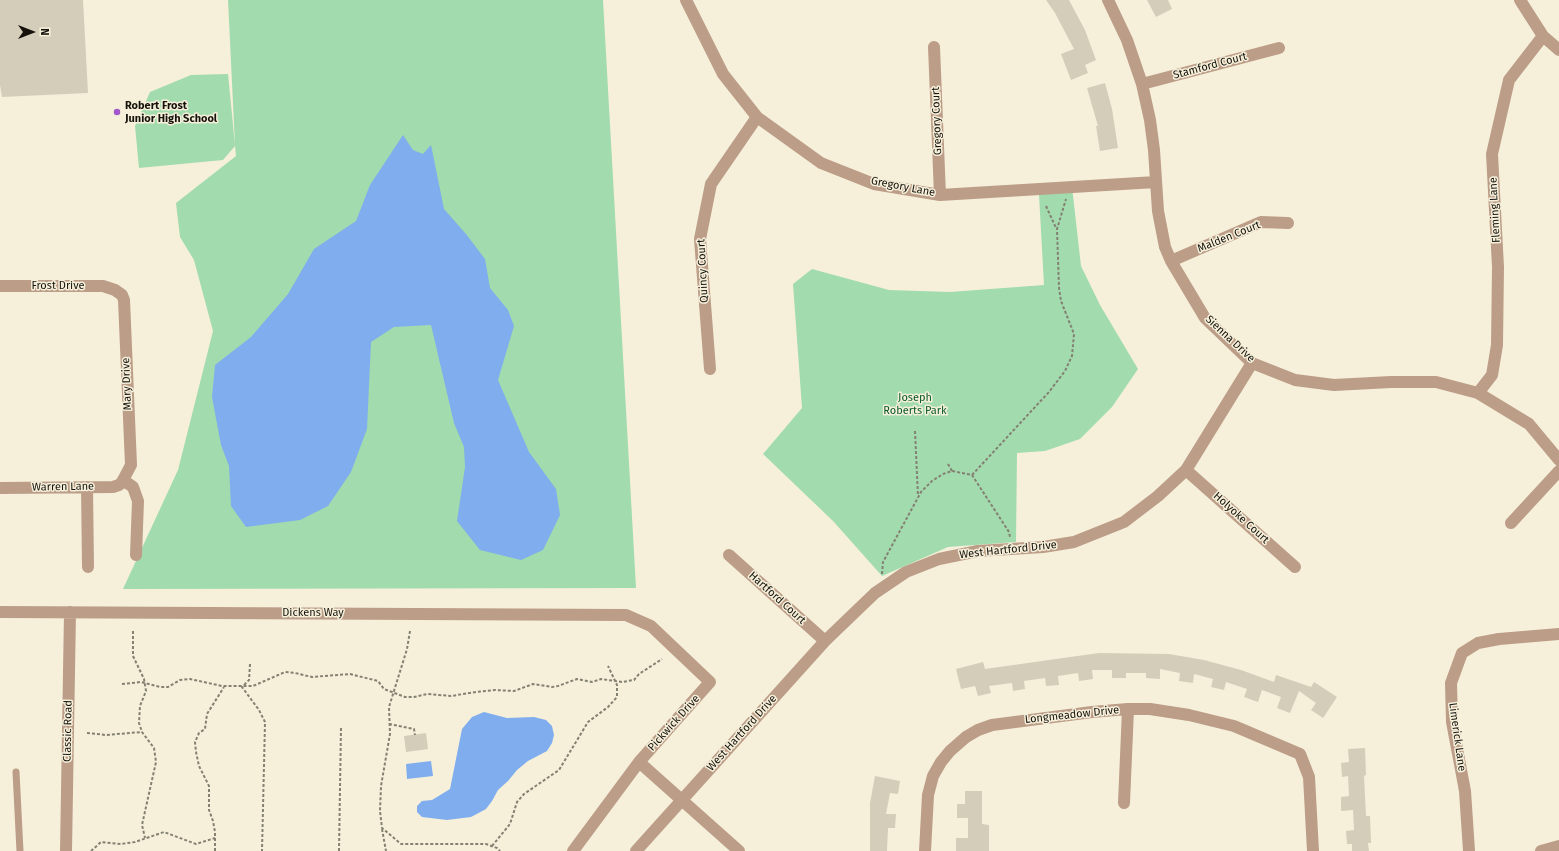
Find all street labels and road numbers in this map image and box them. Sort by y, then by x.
street label: Stamford Court [1172,50,1248,82]
street label: Gregory Court [929,87,945,155]
street label: Gregory Lane [870,174,936,200]
street label: Fleming Lane [1487,177,1503,243]
street label: Malden Court [1196,218,1262,256]
street label: Quincy Court [695,239,711,303]
street label: Frost Drive [31,279,85,293]
street label: Sienna Drive [1203,313,1257,365]
street label: Mary Drive [119,357,135,411]
street label: Warren Lane [32,480,94,494]
street label: Holyoke Court [1210,490,1272,546]
street label: West Hartford Drive [959,538,1057,562]
street label: Hartford Court [746,569,808,627]
street label: Dickens Way [282,606,344,620]
street label: Pickwick Drive [645,692,703,754]
street label: West Hartford Drive [704,692,780,774]
street label: Classic Road [61,700,75,762]
street label: Limerick Lane [1446,702,1468,772]
street label: Longmeadow Drive [1024,703,1120,727]

